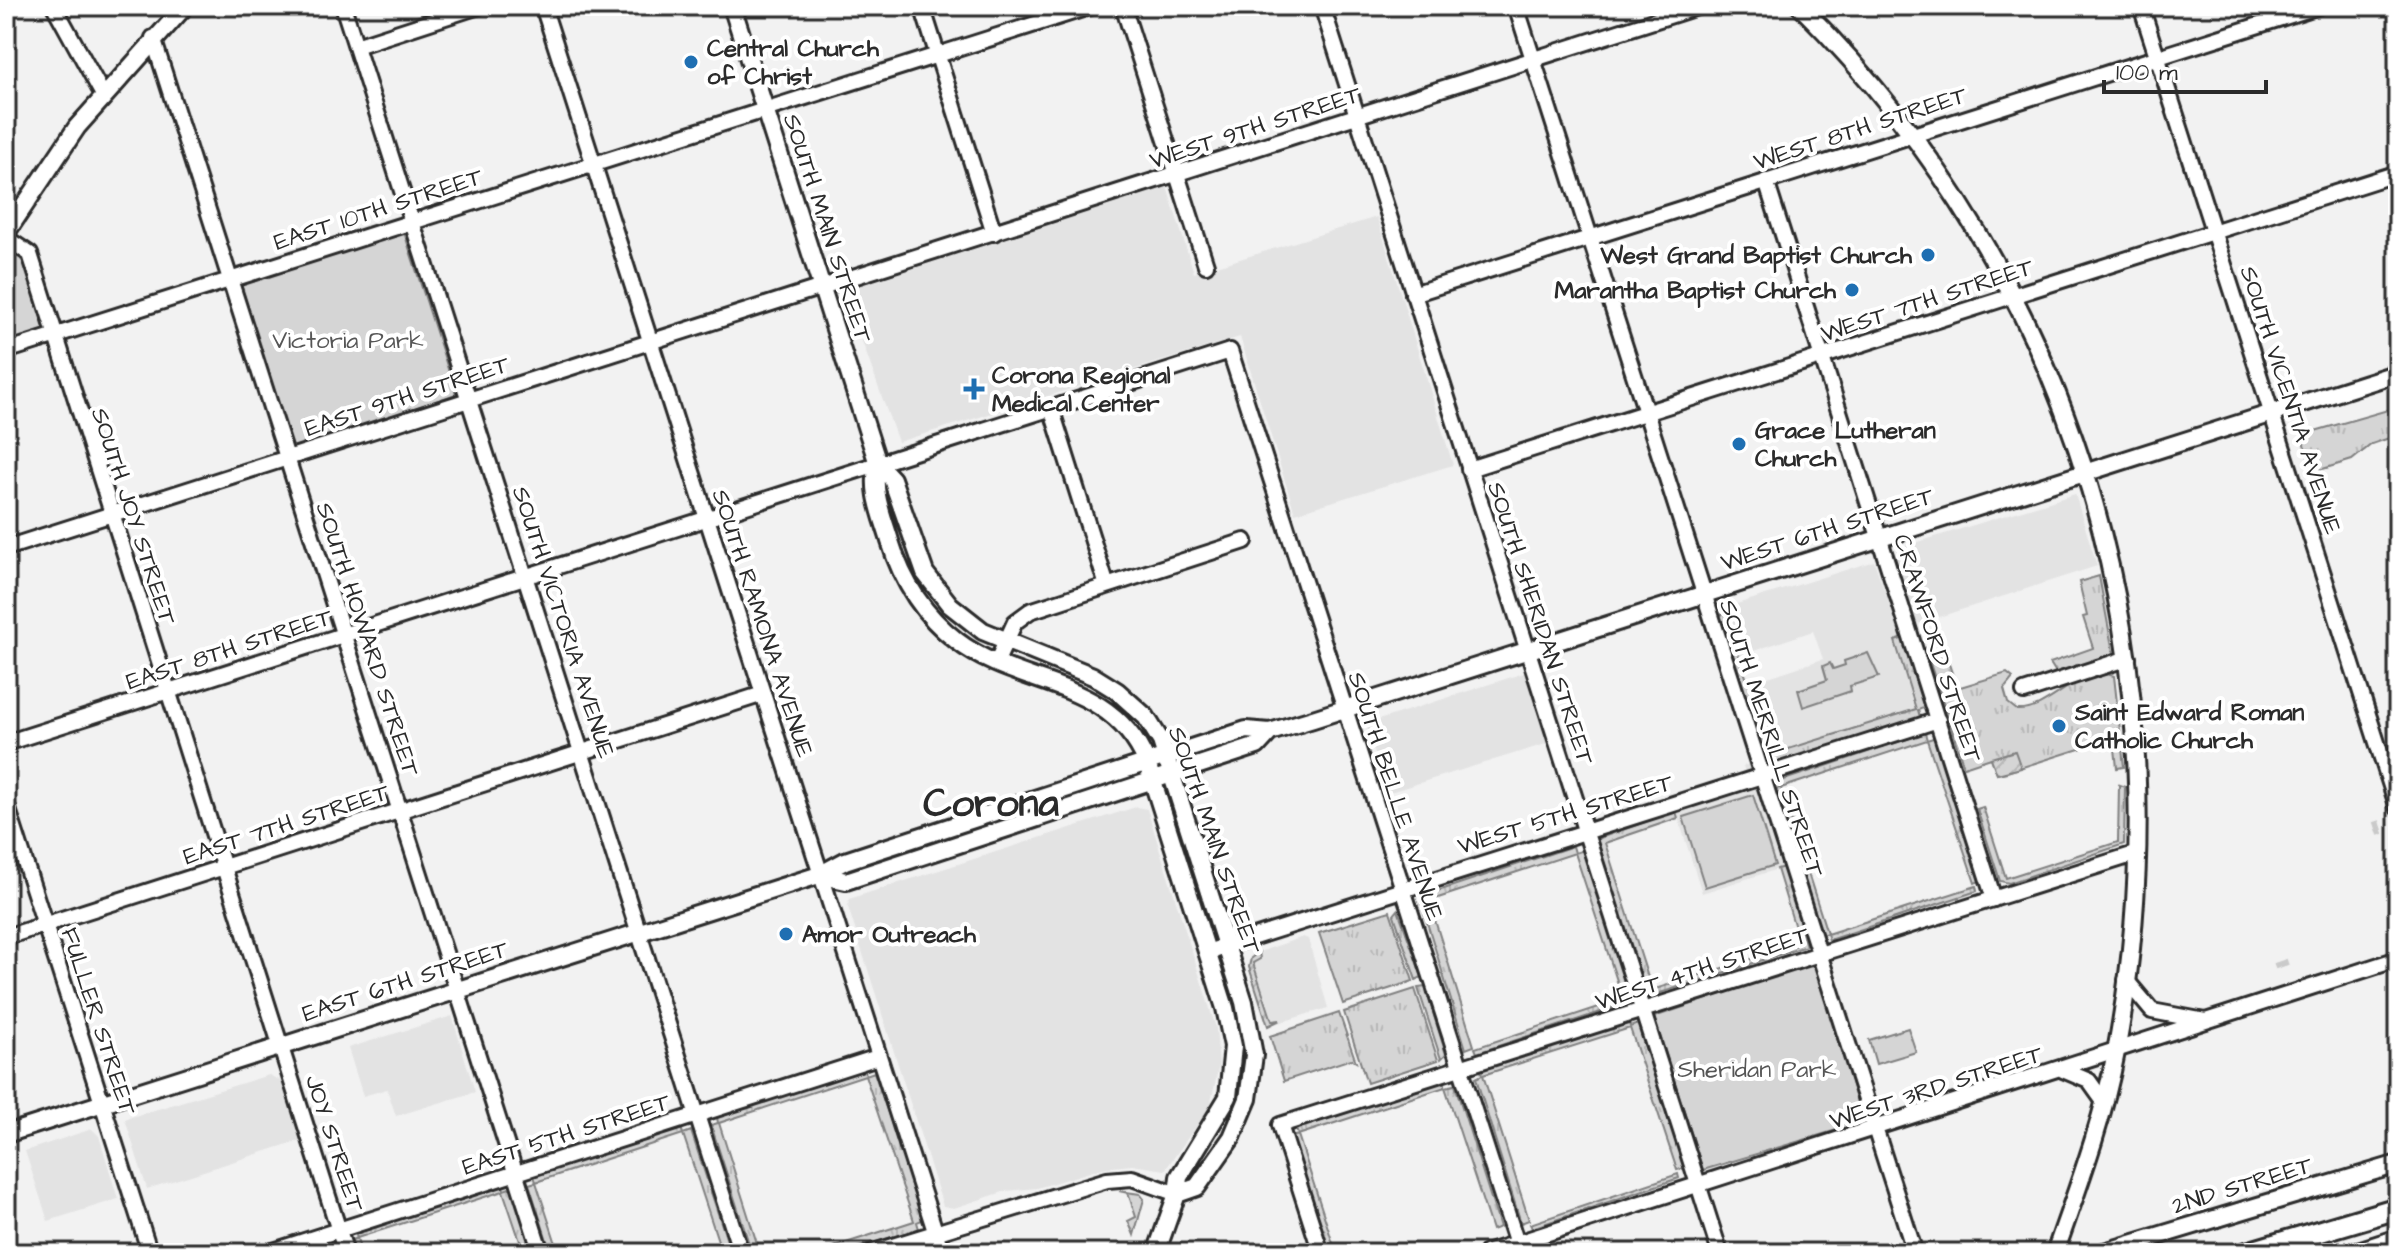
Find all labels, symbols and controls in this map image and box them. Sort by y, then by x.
place label: Central Church of Christ [707,32,880,94]
scale bar [2104,44,2266,94]
marker: Central Church of Christ [682,53,700,71]
text: 100 m [2116,56,2178,90]
street label: WEST 9TH STREET [1145,78,1365,178]
street label: WEST 8TH STREET [1749,78,1971,179]
street label: SOUTH MAIN STREET [774,110,880,347]
street label: EAST 10TH STREET [270,160,487,260]
place label: West Grand Baptist Church [1599,239,1913,273]
marker: West Grand Baptist Church [1919,246,1937,264]
street label: WEST 7TH STREET [1817,251,2038,351]
street label: SOUTH VICENTIA AVENUE [2231,262,2349,539]
place label: Marantha Baptist Church [1554,274,1837,308]
marker: Marantha Baptist Church [1843,281,1861,299]
park label: Victoria Park [272,324,424,358]
street label: EAST 9TH STREET [301,348,514,446]
place label: Corona Regional Medical Center [992,359,1171,421]
marker: Corona Regional Medical Center [963,378,985,400]
street label: SOUTH JOY STREET [82,404,184,629]
place label: Grace Lutheran Church [1755,414,1936,476]
marker: Grace Lutheran Church [1730,435,1748,453]
street label: SOUTH SHERIDAN STREET [1478,478,1602,769]
street label: WEST 6TH STREET [1717,480,1938,580]
street label: SOUTH VICTORIA AVENUE [503,482,623,763]
street label: SOUTH RAMONA AVENUE [703,485,821,762]
street label: SOUTH HOWARD STREET [307,498,427,780]
street label: CRAWFORD STREET [1884,530,1990,767]
street label: SOUTH MERRILL STREET [1710,595,1832,881]
street label: EAST 8TH STREET [122,601,337,699]
street label: SOUTH BELLE AVENUE [1339,668,1451,925]
place label: Saint Edward Roman Catholic Church [2074,696,2304,758]
marker: Saint Edward Roman Catholic Church [2050,717,2068,735]
street label: SOUTH MAIN STREET [1159,722,1269,959]
street label: WEST 5TH STREET [1453,766,1677,864]
street label: EAST 7TH STREET [179,776,393,874]
district label: Corona [923,777,1060,832]
place label: Amor Outreach [802,918,977,952]
street label: WEST 4TH STREET [1591,918,1814,1020]
street label: FULLER STREET [52,923,144,1119]
marker: Amor Outreach [777,925,795,943]
street label: EAST 6TH STREET [298,933,513,1031]
street label: WEST 3RD STREET [1825,1037,2047,1138]
park label: Sheridan Park [1678,1053,1837,1087]
street label: JOY STREET [296,1071,372,1216]
street label: EAST 5TH STREET [458,1085,675,1185]
street label: 2ND STREET [2168,1149,2317,1223]

